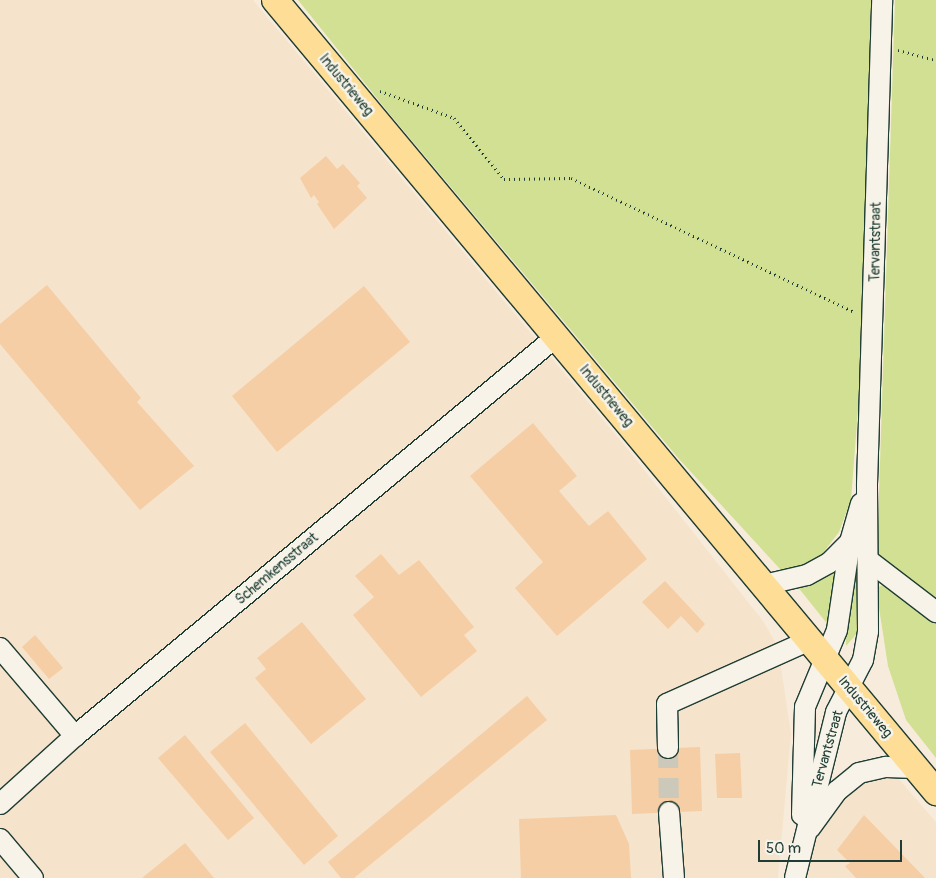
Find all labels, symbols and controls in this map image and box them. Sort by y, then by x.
street label: Industrieweg [315,51,377,119]
street label: Tervantstraat [867,202,885,282]
street label: Industrieweg [575,362,637,430]
street label: Schemkensstraat [232,530,322,608]
street label: Industrieweg [834,673,896,741]
street label: Tervantstraat [809,708,847,790]
scale bar [761,830,905,862]
text: 50 m [766,839,801,858]

